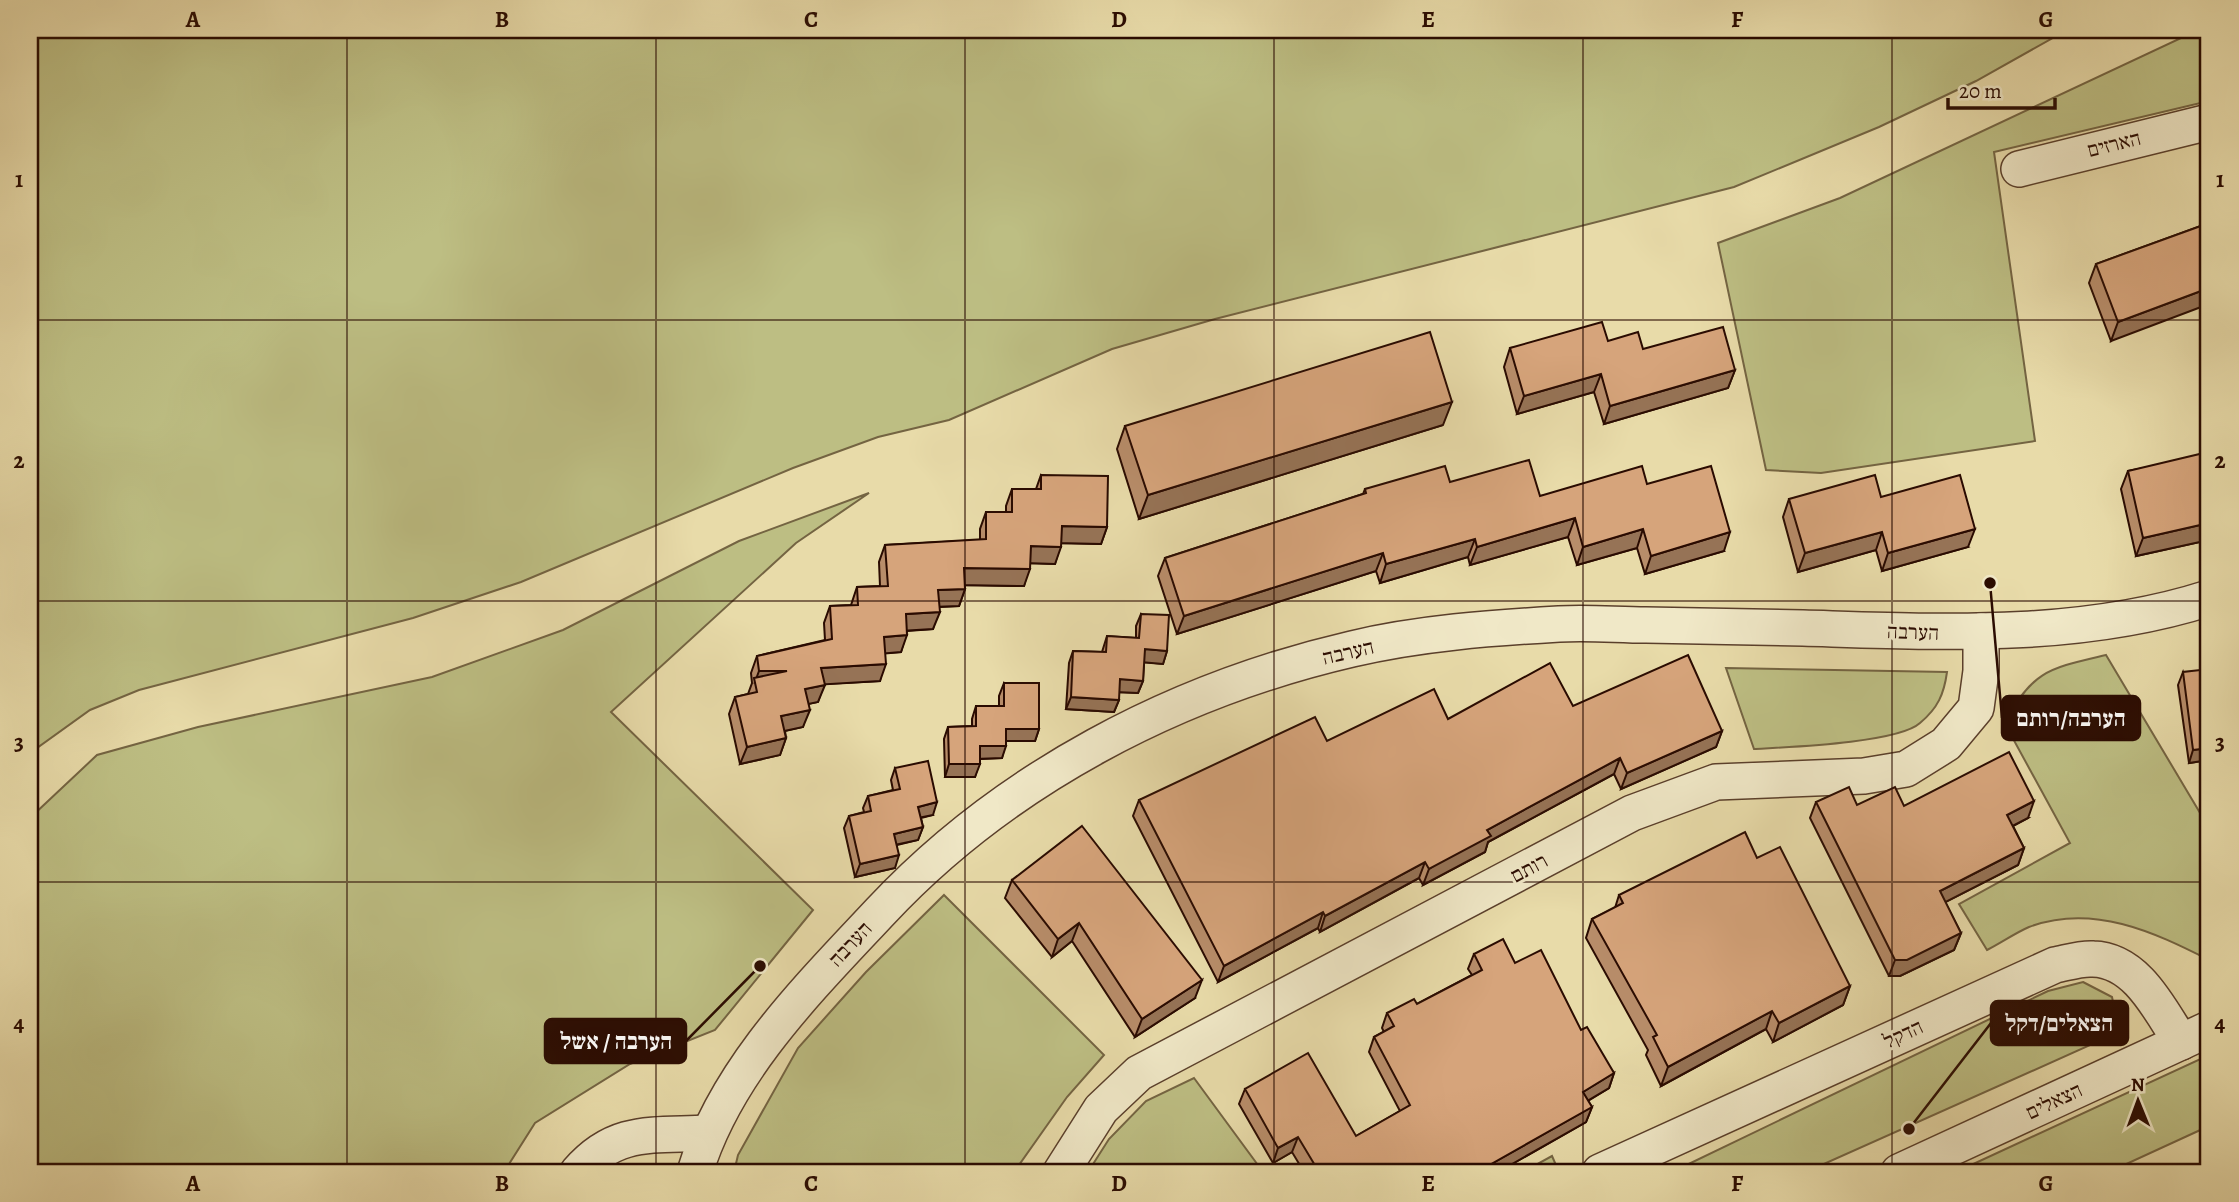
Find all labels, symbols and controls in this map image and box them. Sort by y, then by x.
text: A [185,4,201,35]
text: B [495,4,509,35]
text: C [804,4,818,35]
text: D [1111,4,1127,35]
text: E [1421,4,1435,35]
text: F [1731,4,1744,35]
text: G [2038,4,2054,35]
scale bar [1948,66,2055,110]
text: 20 m [1959,77,2002,105]
street label: הארזים [2084,124,2144,164]
text: 1 [15,164,23,195]
text: 1 [2216,164,2224,195]
text: 2 [13,445,25,476]
text: 2 [2214,445,2226,476]
street label: הערבה [1886,617,1940,647]
street label: הערבה [1319,632,1377,672]
callout: הערבה/רותם [2002,696,2140,740]
text: הערבה/רותם [2016,703,2126,734]
text: 3 [14,727,24,758]
text: 3 [2215,727,2225,758]
street label: רותם [1505,847,1553,889]
street label: הערבה [822,915,878,973]
callout: הצאלים/דקל [1991,1001,2128,1045]
text: 4 [14,1008,25,1039]
text: הצאלים/דקל [2005,1008,2113,1039]
text: 4 [2215,1008,2226,1039]
street label: הדקל [1878,1013,1928,1055]
callout: הערבה / אשל [545,1019,686,1063]
text: הערבה / אשל [560,1026,672,1057]
north arrow [2102,1066,2172,1136]
text: N [2131,1072,2145,1098]
street label: הצאלים [2021,1076,2087,1126]
text: A [185,1168,201,1199]
text: B [495,1168,509,1199]
text: C [804,1168,818,1199]
text: D [1111,1168,1127,1199]
text: E [1421,1168,1435,1199]
text: F [1731,1168,1744,1199]
text: G [2038,1168,2054,1199]

